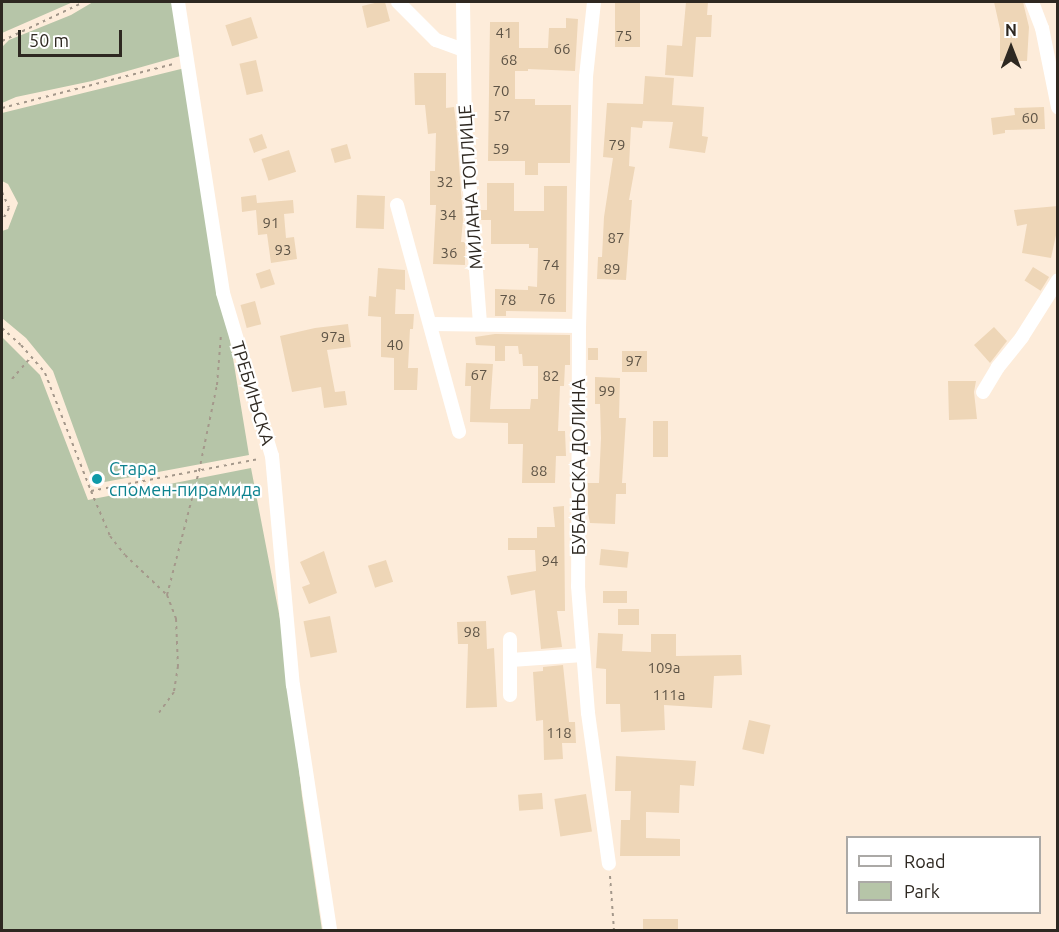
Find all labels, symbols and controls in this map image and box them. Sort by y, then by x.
scale bar [21,18,124,56]
north arrow [981,18,1041,78]
text: N [1005,21,1017,39]
house number: 41 [496,24,512,42]
house number: 75 [616,27,632,45]
text: 50 m [29,30,69,50]
house number: 66 [554,40,570,58]
house number: 68 [501,51,517,69]
house number: 70 [493,82,509,100]
street label: МИЛАНА ТОПЛИЦЕ [453,104,487,270]
house number: 57 [494,107,510,125]
house number: 60 [1022,109,1038,127]
house number: 79 [609,136,625,154]
house number: 59 [493,140,509,158]
house number: 32 [437,173,453,191]
house number: 34 [440,206,456,224]
house number: 91 [263,214,279,232]
house number: 87 [608,229,624,247]
house number: 93 [275,241,291,259]
house number: 36 [441,244,457,262]
house number: 74 [543,256,559,274]
house number: 89 [604,260,620,278]
house number: 76 [539,290,555,308]
house number: 78 [500,291,516,309]
house number: 97a [321,328,345,346]
house number: 40 [387,336,403,354]
street label: ТРЕБИЊСКА [227,338,279,448]
house number: 97 [626,352,642,370]
house number: 67 [471,366,487,384]
house number: 82 [543,367,559,385]
street label: БУБАЊСКА ДОЛИНА [567,379,589,555]
house number: 99 [599,382,615,400]
place label: Стара спомен-пирамида [109,458,261,500]
house number: 88 [531,462,547,480]
marker: Стара спомен-пирамида [90,472,104,486]
house number: 94 [542,552,558,570]
house number: 98 [464,623,480,641]
house number: 109a [647,659,681,677]
house number: 111a [652,686,686,704]
house number: 118 [546,724,572,742]
legend [846,836,1041,914]
text: Road [904,851,946,871]
text: Park [904,881,940,901]

